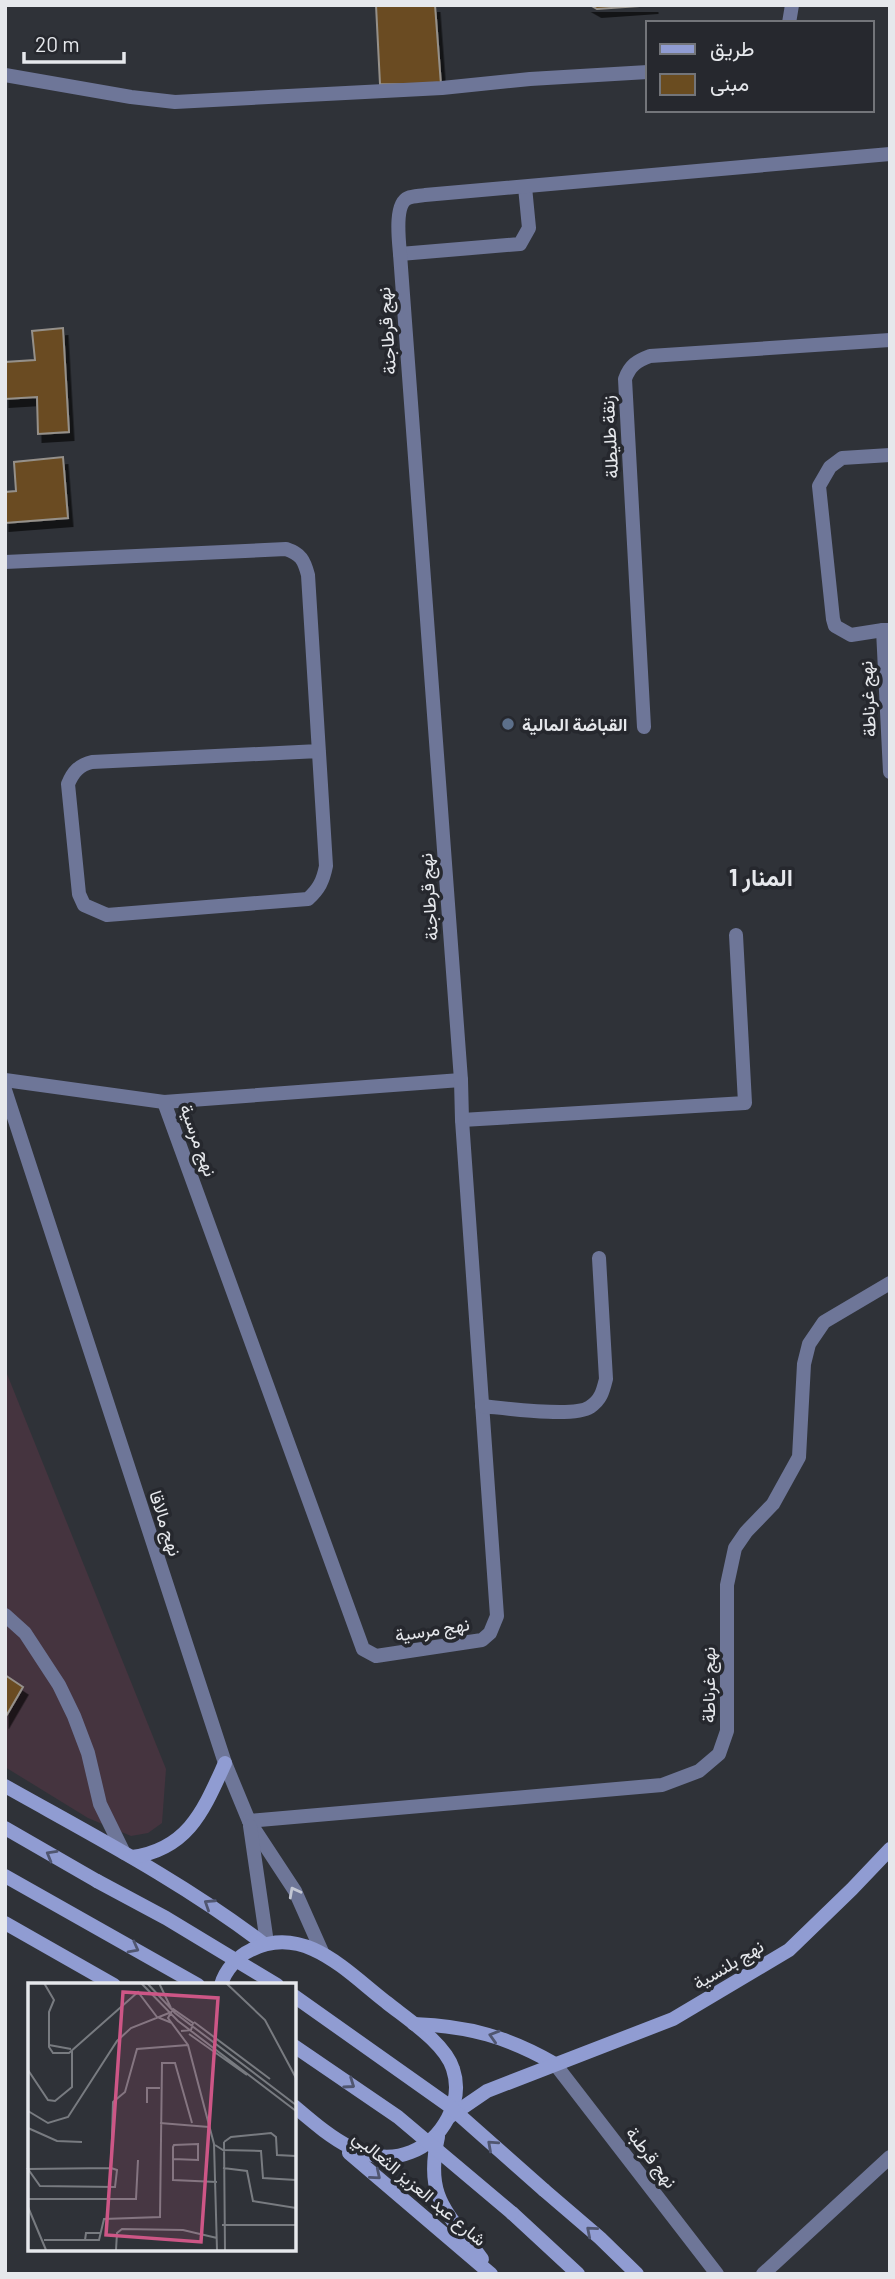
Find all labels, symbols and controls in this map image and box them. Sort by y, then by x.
scale bar [24,21,124,65]
legend [646,21,874,112]
text: 20 m [35,31,80,56]
text: طريق [710,35,755,62]
text: مبنى [710,70,749,96]
street label: نهج قرطاجنة [372,286,402,376]
street label: زنقة طليطلة [596,395,623,479]
street label: نهج غرناطة [854,660,882,738]
place label: القباضة المالية [522,713,628,736]
marker: القباضة المالية [500,716,516,732]
street label: نهج قرطاجنة [414,852,444,942]
district label: المنار 1 [729,862,793,893]
street label: نهج مرسية [174,1101,222,1180]
street label: نهج مالاقا [143,1487,187,1559]
street label: نهج مرسية [393,1612,471,1648]
street label: نهج غرناطة [697,1647,721,1723]
one-way arrow [46,1850,59,1863]
one-way arrow [289,1887,303,1899]
one-way arrow [204,1899,217,1912]
street label: نهج بلنسية [689,1934,768,1995]
one-way arrow [127,1940,139,1954]
inset map [28,1983,296,2251]
one-way arrow [488,2029,500,2044]
one-way arrow [342,2076,355,2089]
street label: نهج قرطبة [620,2122,682,2193]
street label: شارع عبد العزيز الثعالبي [346,2126,491,2254]
one-way arrow [488,2141,501,2153]
one-way arrow [368,2167,380,2180]
one-way arrow [586,2227,599,2239]

